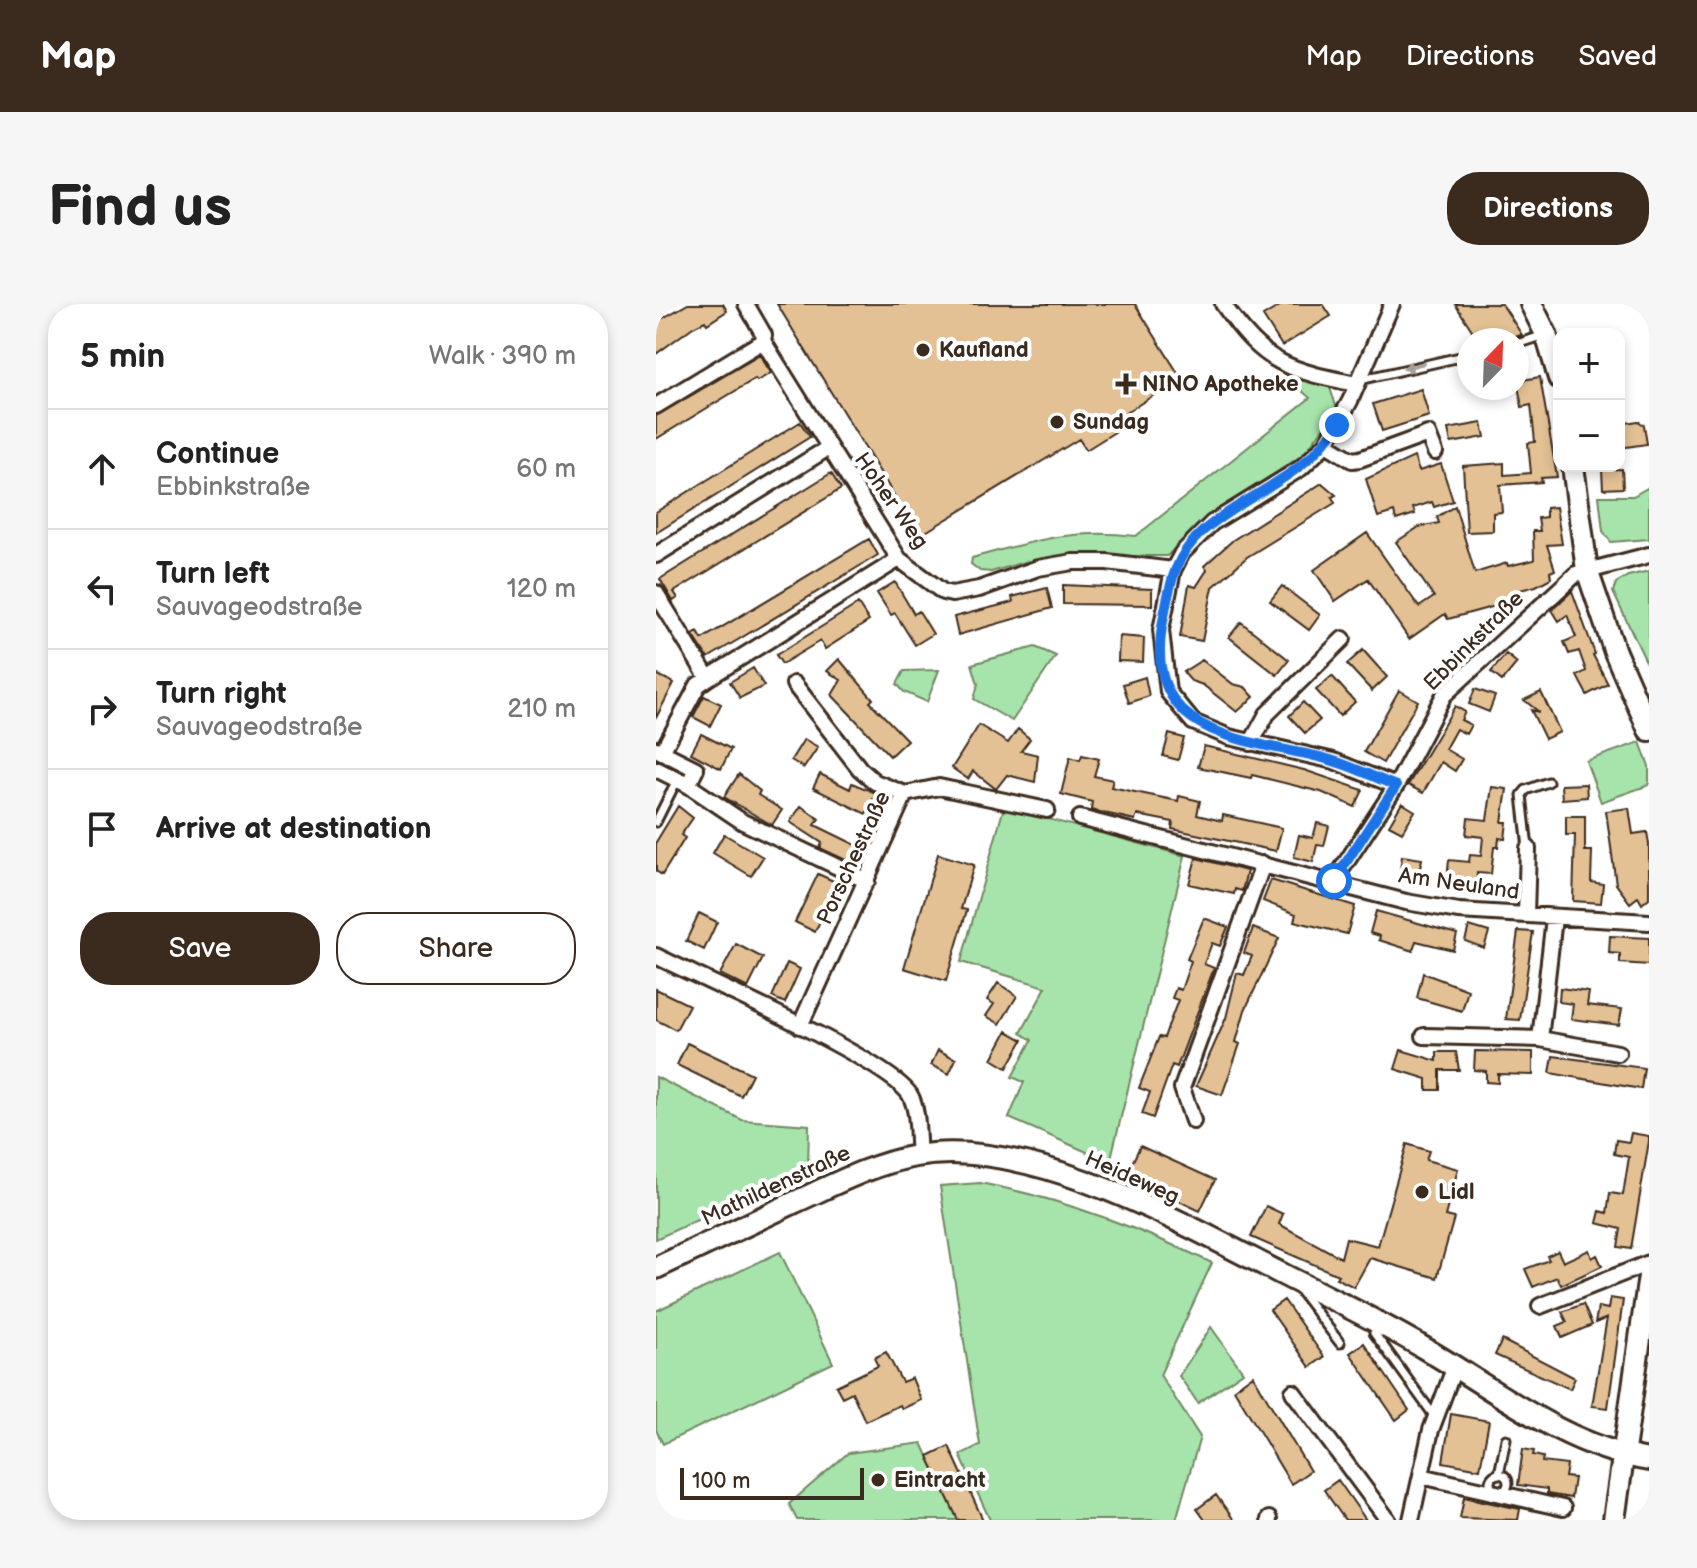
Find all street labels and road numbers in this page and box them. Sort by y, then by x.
street label: Hoher Weg [848,448,934,554]
street label: Ebbinkstraße [1418,585,1530,697]
street label: Porschestraße [811,787,897,929]
street label: Am Neuland [1397,862,1521,906]
street label: Mathildenstraße [697,1140,855,1232]
street label: Heideweg [1081,1145,1183,1211]

